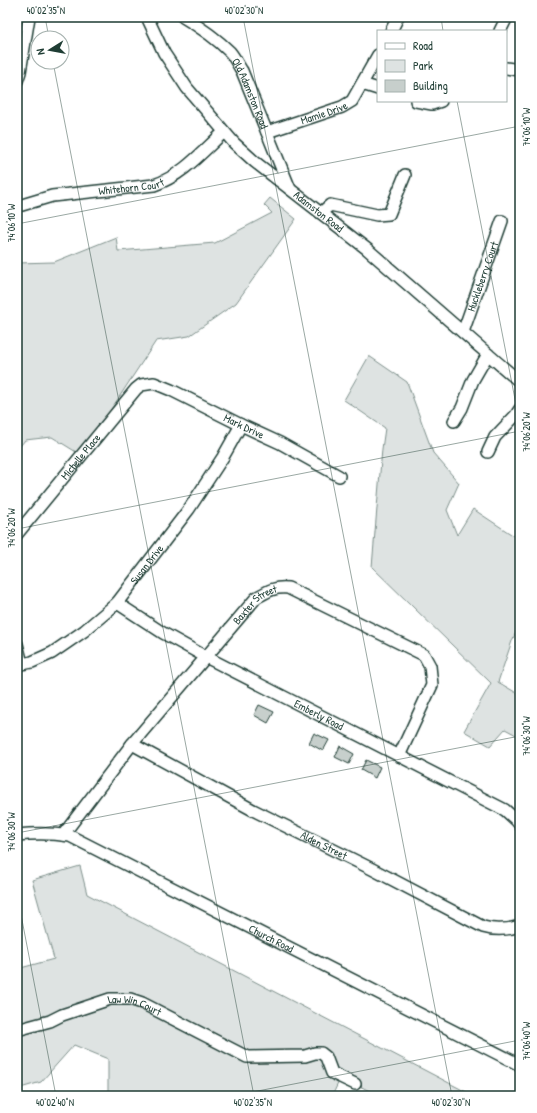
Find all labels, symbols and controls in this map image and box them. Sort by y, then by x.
text: 40°02'35"N [27,4,65,17]
text: 40°02'30"N [225,4,263,17]
north arrow [30,30,70,70]
legend [377,30,507,102]
text: Road [413,37,433,54]
text: N [33,48,48,56]
street label: Old Adamston Road [229,56,272,131]
text: Park [413,57,433,74]
text: Building [413,77,448,94]
street label: Mamie Drive [299,98,351,127]
text: 74°06'10"W [520,107,533,146]
street label: Whitehorn Court [98,175,166,198]
street label: Adamston Road [291,188,347,236]
text: 74°06'10"W [5,203,18,242]
street label: Huckleberry Court [464,239,501,313]
street label: Mark Drive [222,411,267,442]
text: 74°06'20"W [520,411,533,452]
street label: Michelle Place [58,430,104,482]
text: 74°06'20"W [5,507,18,548]
street label: Susan Drive [127,541,167,587]
street label: Baxter Street [230,582,278,627]
street label: Emberly Road [292,696,347,734]
text: 74°06'30"W [520,716,533,756]
text: 74°06'30"W [5,812,18,852]
street label: Alden Street [298,828,350,863]
street label: Church Road [246,921,297,956]
street label: Law Win Court [106,992,164,1019]
text: 74°06'40"W [520,1021,533,1060]
text: 40°02'40"N [36,1096,74,1109]
text: 40°02'35"N [234,1096,272,1109]
text: 40°02'30"N [432,1096,470,1109]

